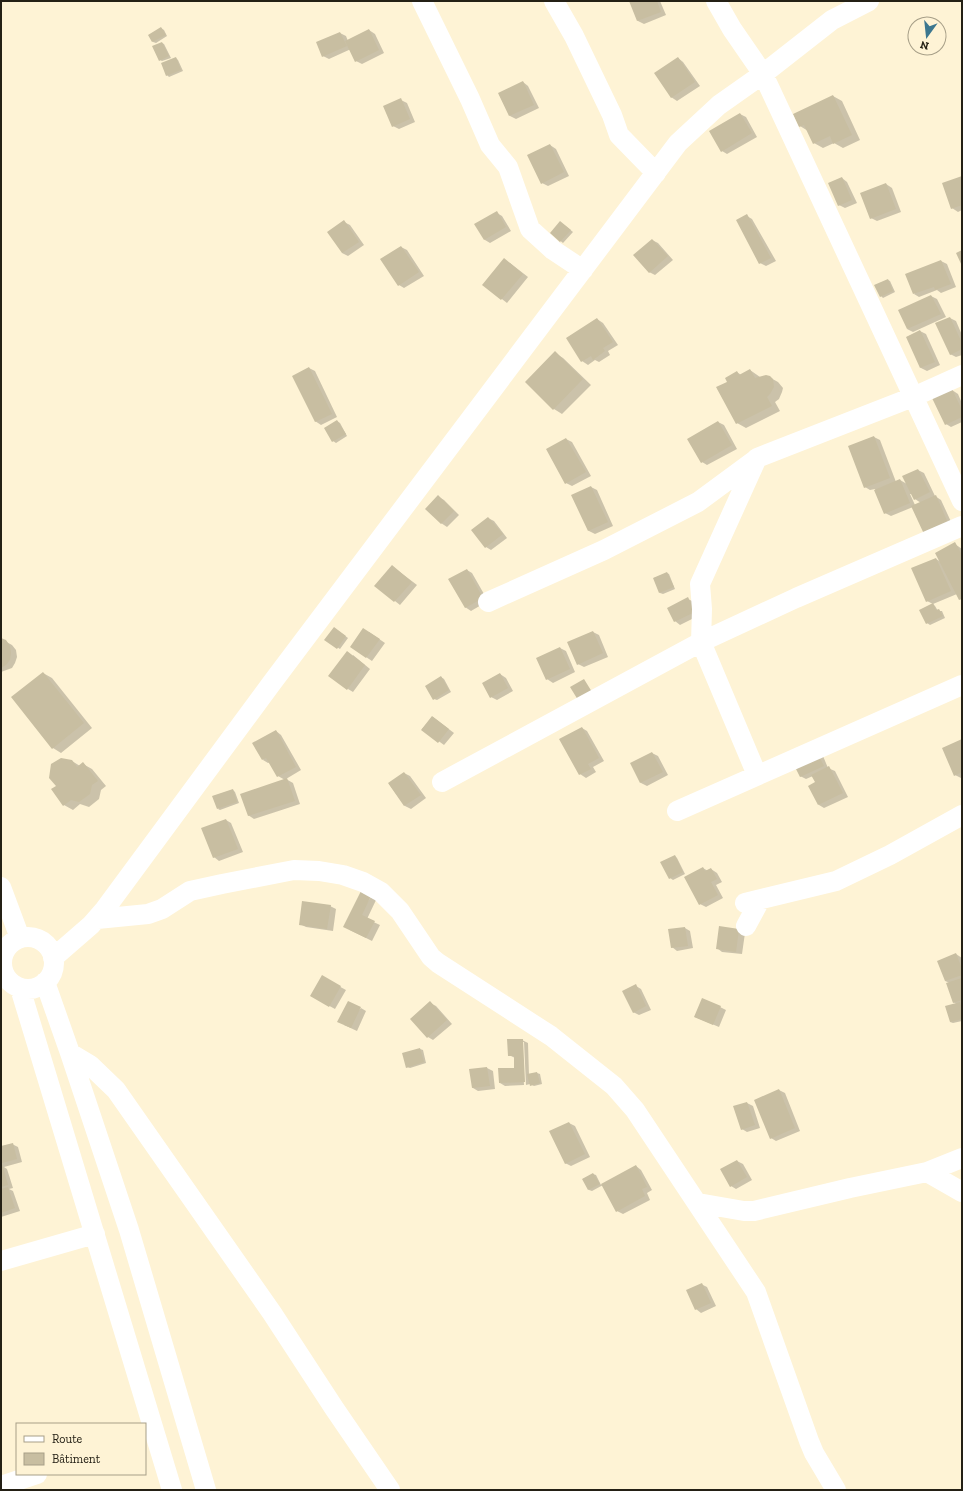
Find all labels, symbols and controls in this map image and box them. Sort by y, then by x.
north arrow [907,16,947,56]
text: N [918,38,930,53]
legend [16,1423,146,1475]
text: Route [52,1432,83,1446]
text: Bâtiment [52,1452,101,1466]

